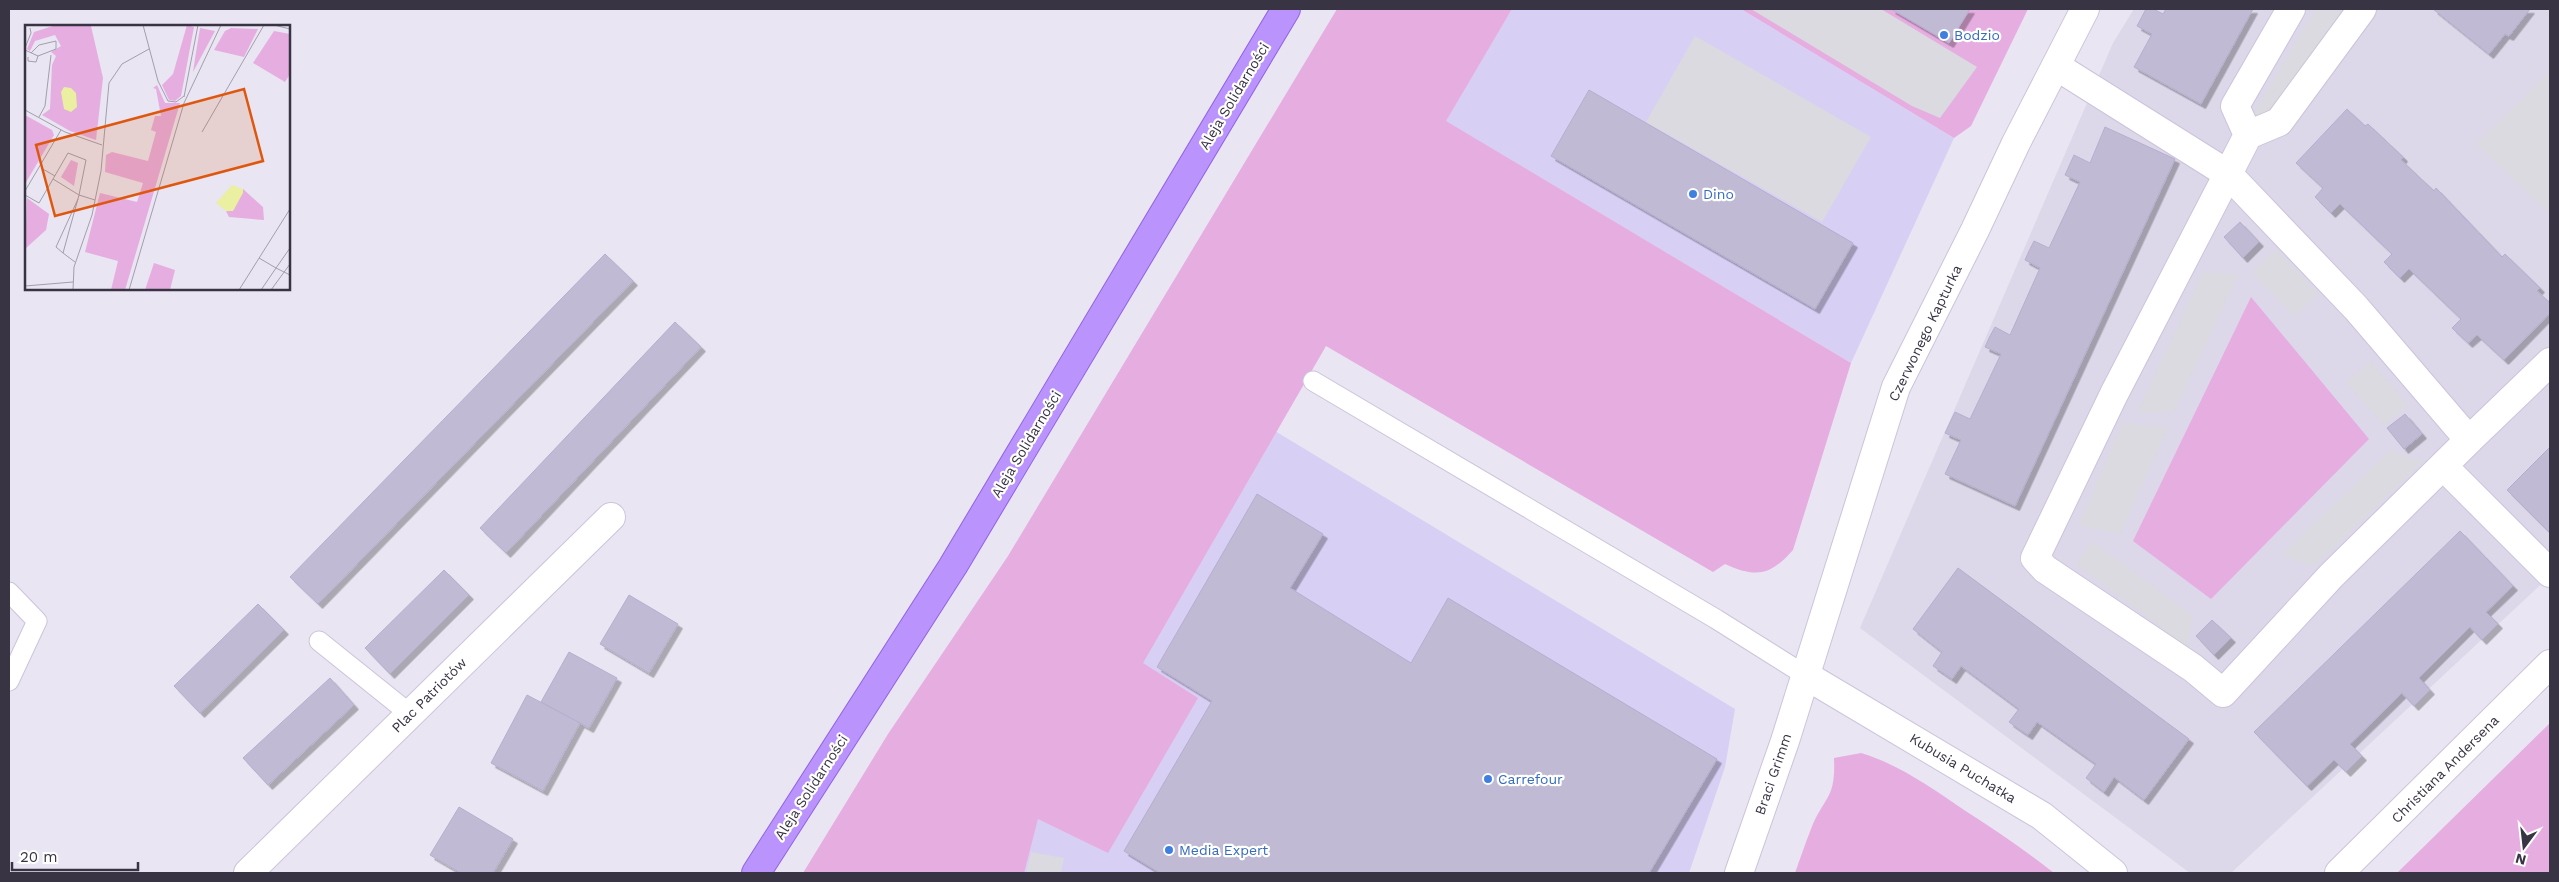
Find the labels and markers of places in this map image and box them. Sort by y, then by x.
place label: Bodzio [1954,27,2000,43]
marker: Bodzio [1938,29,1950,41]
place label: Dino [1703,186,1734,202]
marker: Dino [1687,188,1699,200]
place label: Carrefour [1498,771,1563,787]
marker: Carrefour [1482,773,1494,785]
place label: Media Expert [1179,842,1268,858]
marker: Media Expert [1163,844,1175,856]

